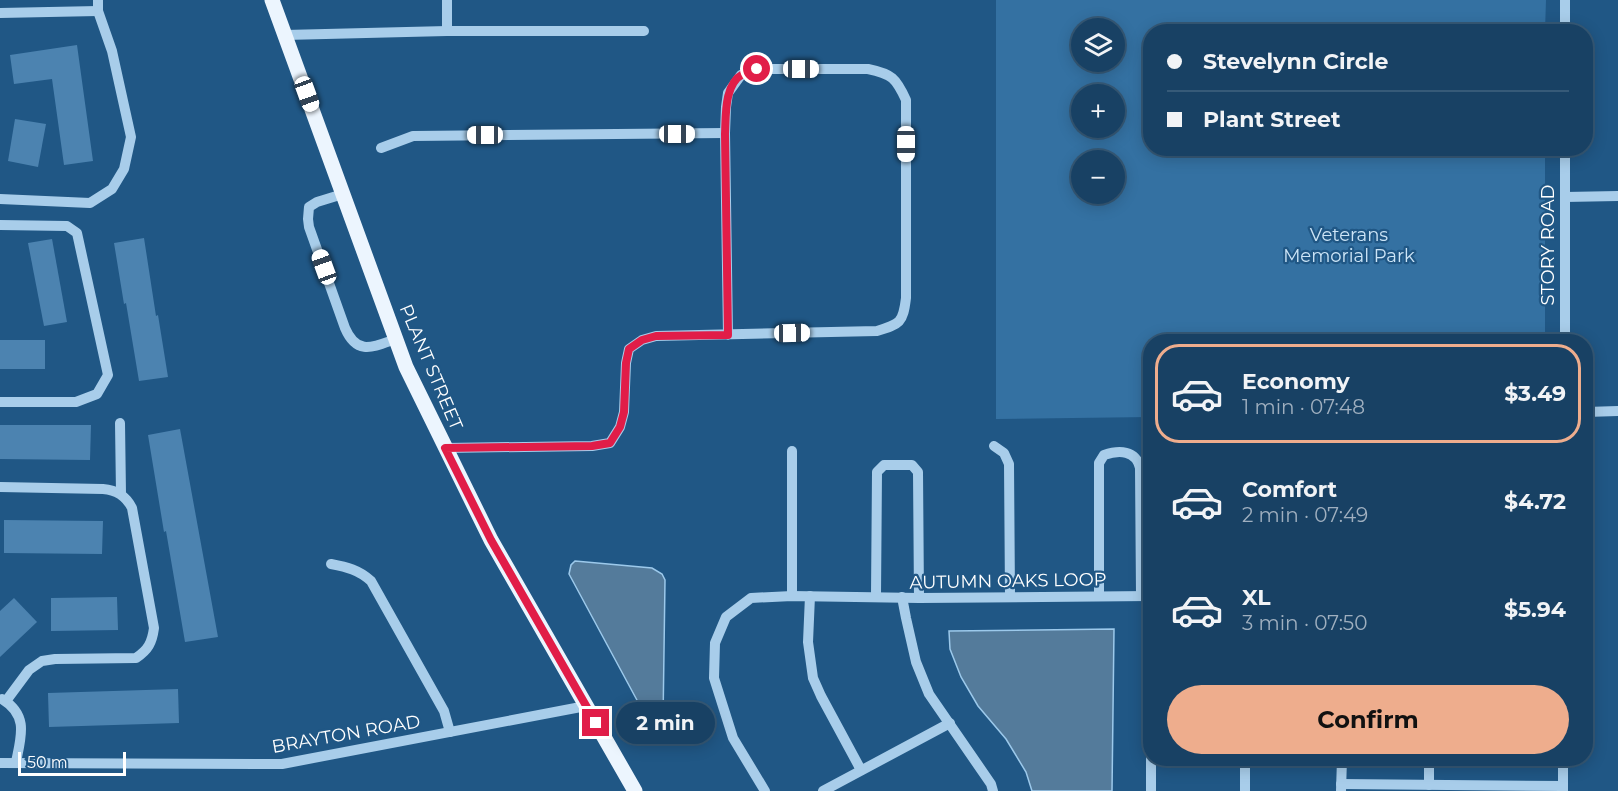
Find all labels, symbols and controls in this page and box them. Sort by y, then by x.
map controls [1071,18,1125,204]
button: layers [1071,18,1125,72]
text: Stevelynn Circle [1203,48,1388,75]
route start [743,55,770,82]
car [783,60,819,78]
car [292,74,322,114]
button: + [1071,84,1125,138]
text: Plant Street [1203,106,1341,133]
car [659,125,695,143]
car [467,126,503,144]
car [897,126,915,162]
button: − [1071,150,1125,204]
street label: STORY ROAD [1537,185,1559,305]
park label: Veterans Memorial Park [1283,224,1415,267]
car [309,247,339,287]
street label: PLANT STREET [395,301,468,434]
car [774,324,810,342]
icon: car [1170,367,1224,421]
text: Economy [1242,368,1350,395]
text: $3.49 [1504,380,1566,407]
text: 1 min · 07:48 [1242,395,1365,419]
icon: car [1170,475,1224,529]
text: Comfort [1242,476,1337,503]
text: $4.72 [1504,488,1566,515]
text: 2 min · 07:49 [1242,503,1368,527]
street label: AUTUMN OAKS LOOP [909,568,1107,594]
icon: car [1170,583,1224,637]
text: XL [1242,584,1271,611]
text: $5.94 [1504,596,1566,623]
text: 3 min · 07:50 [1242,611,1367,635]
button: Confirm [1167,685,1569,754]
callout: 2 min [617,702,716,744]
route end [582,709,609,736]
street label: BRAYTON ROAD [270,710,422,758]
text: 2 min [636,711,695,735]
scale bar [18,749,126,776]
text: 50 m [27,753,68,772]

